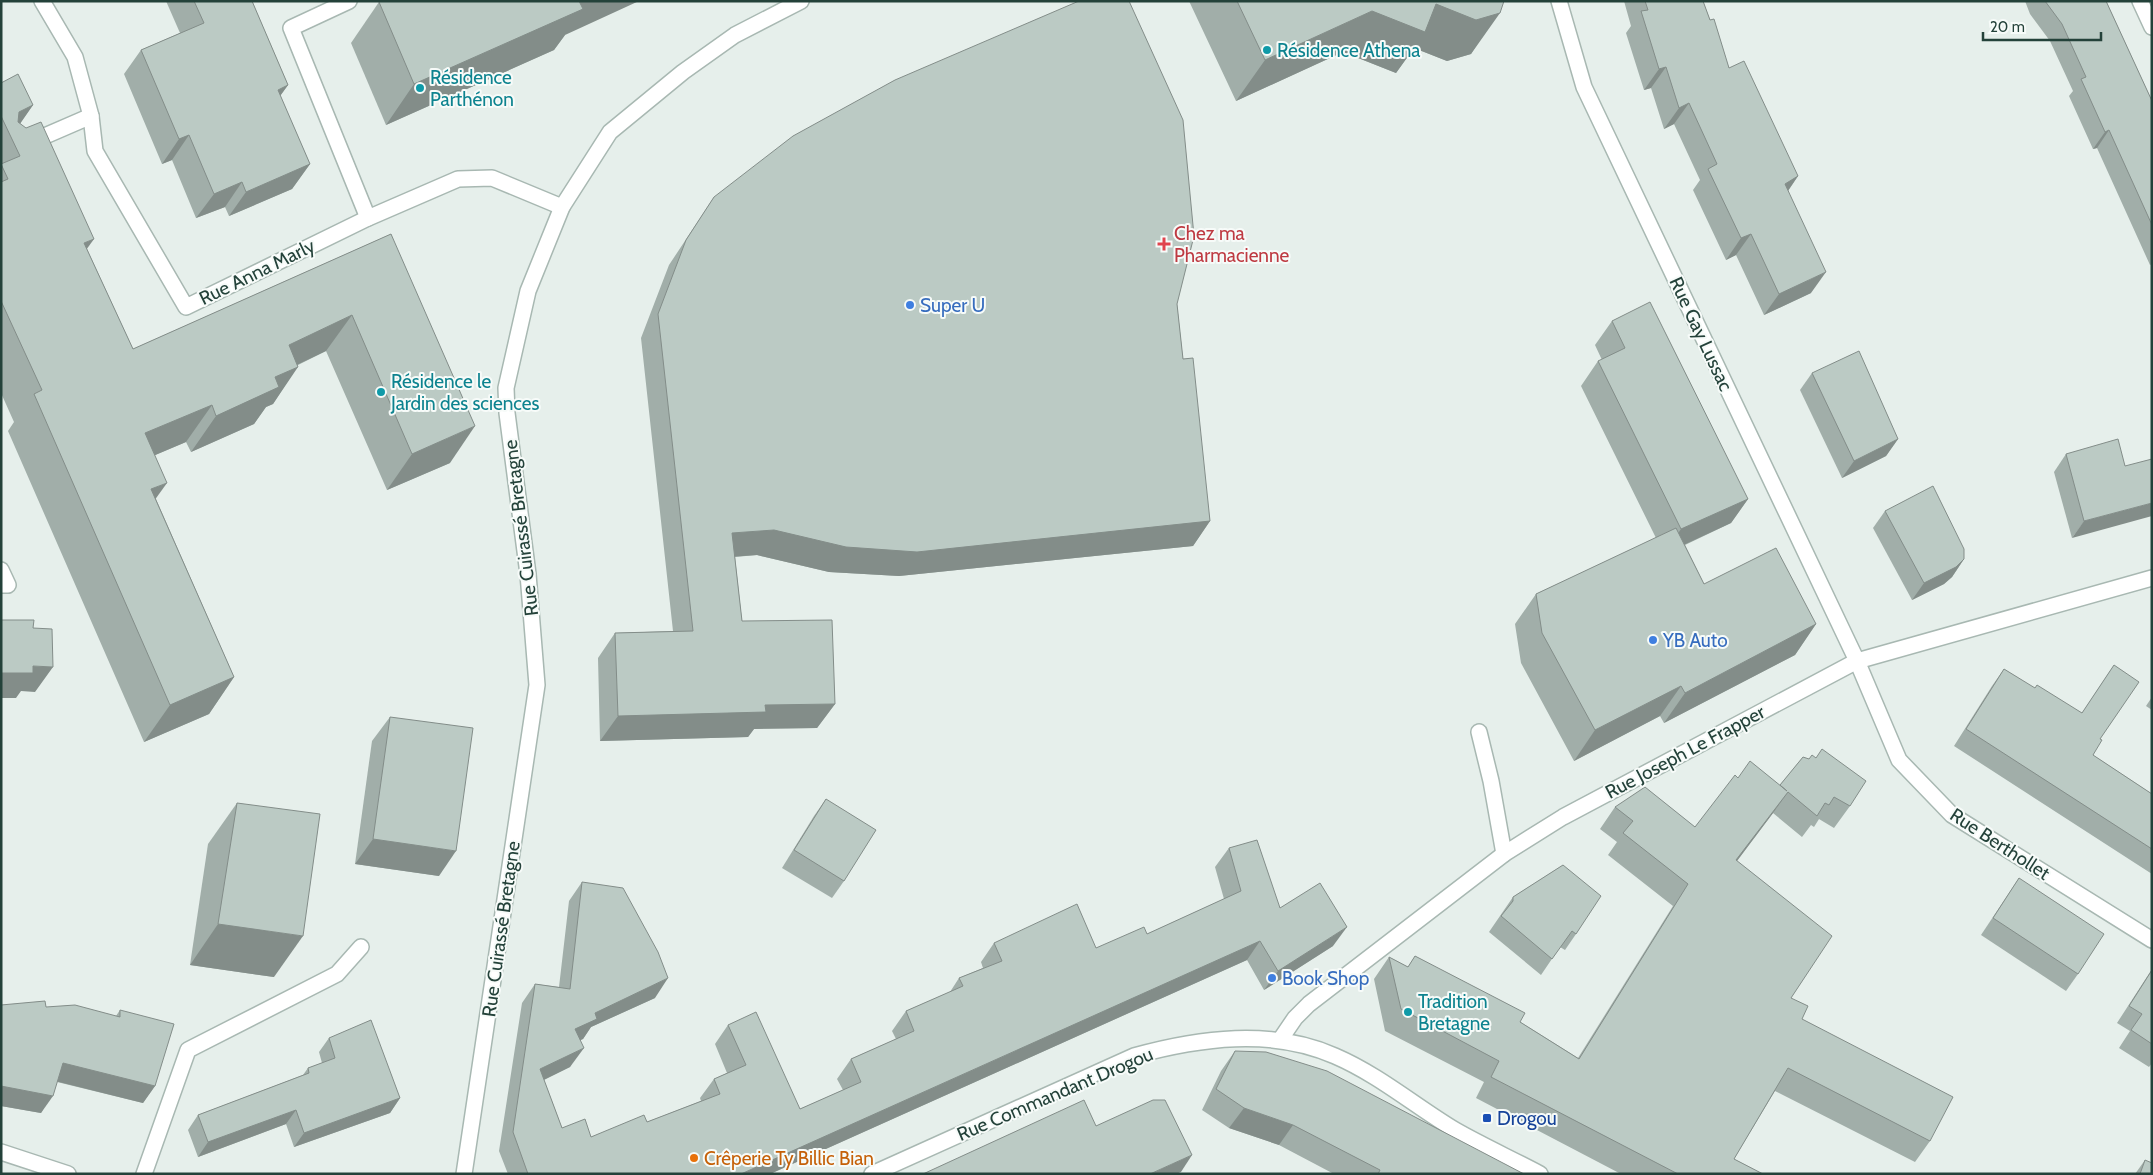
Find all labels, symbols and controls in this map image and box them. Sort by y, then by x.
scale bar [1983,10,2100,42]
text: 20 m [1990,18,2025,36]
place label: Résidence Athena [1277,39,1420,62]
marker: Résidence Athena [1261,44,1273,56]
place label: Résidence Parthénon [430,66,514,111]
marker: Résidence Parthénon [414,82,426,94]
place label: Chez ma Pharmacienne [1174,222,1290,267]
street label: Rue Anna Marly [195,234,319,310]
marker: Chez ma Pharmacienne [1158,238,1170,250]
street label: Rue Gay Lussac [1665,273,1738,395]
place label: Super U [920,294,985,317]
marker: Super U [904,299,916,311]
place label: Résidence le Jardin des sciences [390,370,540,415]
marker: Résidence le Jardin des sciences [375,386,387,398]
street label: Rue Cuirassé Bretagne [499,438,543,617]
place label: YB Auto [1662,629,1728,652]
marker: YB Auto [1647,634,1659,646]
street label: Rue Joseph Le Frapper [1601,700,1769,804]
street label: Rue Berthollet [1946,803,2055,885]
street label: Rue Cuirassé Bretagne [477,839,525,1018]
place label: Book Shop [1282,967,1369,990]
marker: Book Shop [1266,972,1278,984]
place label: Tradition Bretagne [1418,990,1490,1035]
marker: Tradition Bretagne [1402,1006,1414,1018]
street label: Rue Commandant Drogou [954,1042,1156,1146]
place label: Drogou [1497,1107,1557,1130]
marker: Drogou [1481,1112,1493,1124]
place label: Crêperie Ty Billic Bian [704,1147,874,1170]
marker: Crêperie Ty Billic Bian [688,1152,700,1164]

